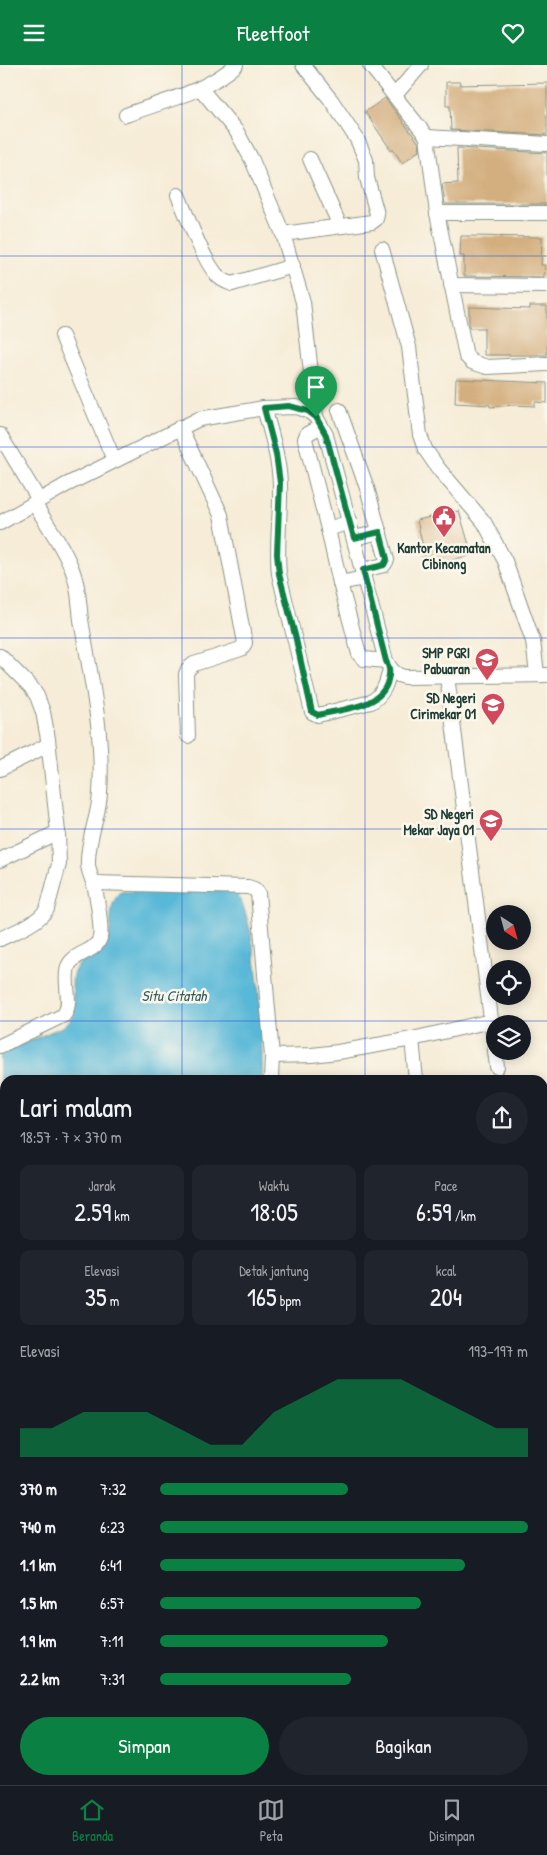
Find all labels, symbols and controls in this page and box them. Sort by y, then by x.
text: Fleetfoot [237,18,310,48]
icon: menu [20,19,48,47]
icon: heart [499,19,527,47]
pin [295,366,337,417]
icon: arrive [302,373,330,401]
public building icon: Kantor Kecamatan Cibinong [431,504,457,538]
place label: Kantor Kecamatan Cibinong [397,538,491,575]
place label: SMP PGRI Pabuaran [422,643,470,678]
school or university icon: SMP PGRI Pabuaran [474,647,500,681]
place label: SD Negeri Cirimekar 01 [410,688,476,723]
school or university icon: SD Negeri Cirimekar 01 [480,692,506,726]
place label: SD Negeri Mekar Jaya 01 [404,804,474,841]
school or university icon: SD Negeri Mekar Jaya 01 [478,808,504,842]
north arrow [486,905,531,950]
map controls [486,905,531,1060]
button: locate [486,960,531,1005]
water label: Situ Citatah [142,985,208,1006]
button: layers [486,1015,531,1060]
text: Lari malam [20,1088,132,1126]
button: share [476,1092,528,1144]
text: 18:57 · 7 × 370 m [20,1126,122,1148]
text: Jarak [88,1176,116,1195]
text: Waktu [259,1176,289,1195]
text: Pace [434,1176,458,1195]
text: 2.59 [74,1195,111,1229]
text: 18:05 [250,1195,298,1229]
text: 6:59 [416,1195,452,1229]
text: km [111,1206,130,1225]
text: /km [452,1206,476,1225]
text: Elevasi [84,1261,120,1280]
text: Detak jantung [239,1261,309,1280]
text: kcal [436,1261,456,1280]
text: 35 [85,1280,107,1314]
text: 165 [247,1280,277,1314]
text: 204 [430,1280,462,1314]
text: m [107,1291,119,1310]
text: bpm [277,1291,301,1310]
text: Elevasi [20,1340,60,1362]
text: 193–197 m [468,1340,528,1362]
text: 370 m [20,1478,57,1500]
text: 7:32 [100,1478,126,1500]
text: 740 m [20,1516,56,1538]
text: 6:23 [100,1516,125,1538]
text: 1.1 km [20,1554,56,1576]
text: 6:41 [100,1554,122,1576]
text: 1.5 km [20,1592,57,1614]
text: 6:57 [100,1592,125,1614]
text: 1.9 km [20,1630,56,1652]
text: 7:11 [100,1630,123,1652]
text: 2.2 km [20,1668,60,1690]
text: 7:31 [100,1668,125,1690]
button: Simpan [20,1717,269,1775]
button: Bagikan [279,1717,528,1775]
tab: Beranda [72,1796,113,1845]
tab: Peta [257,1796,285,1845]
tab: Disimpan [429,1796,475,1845]

